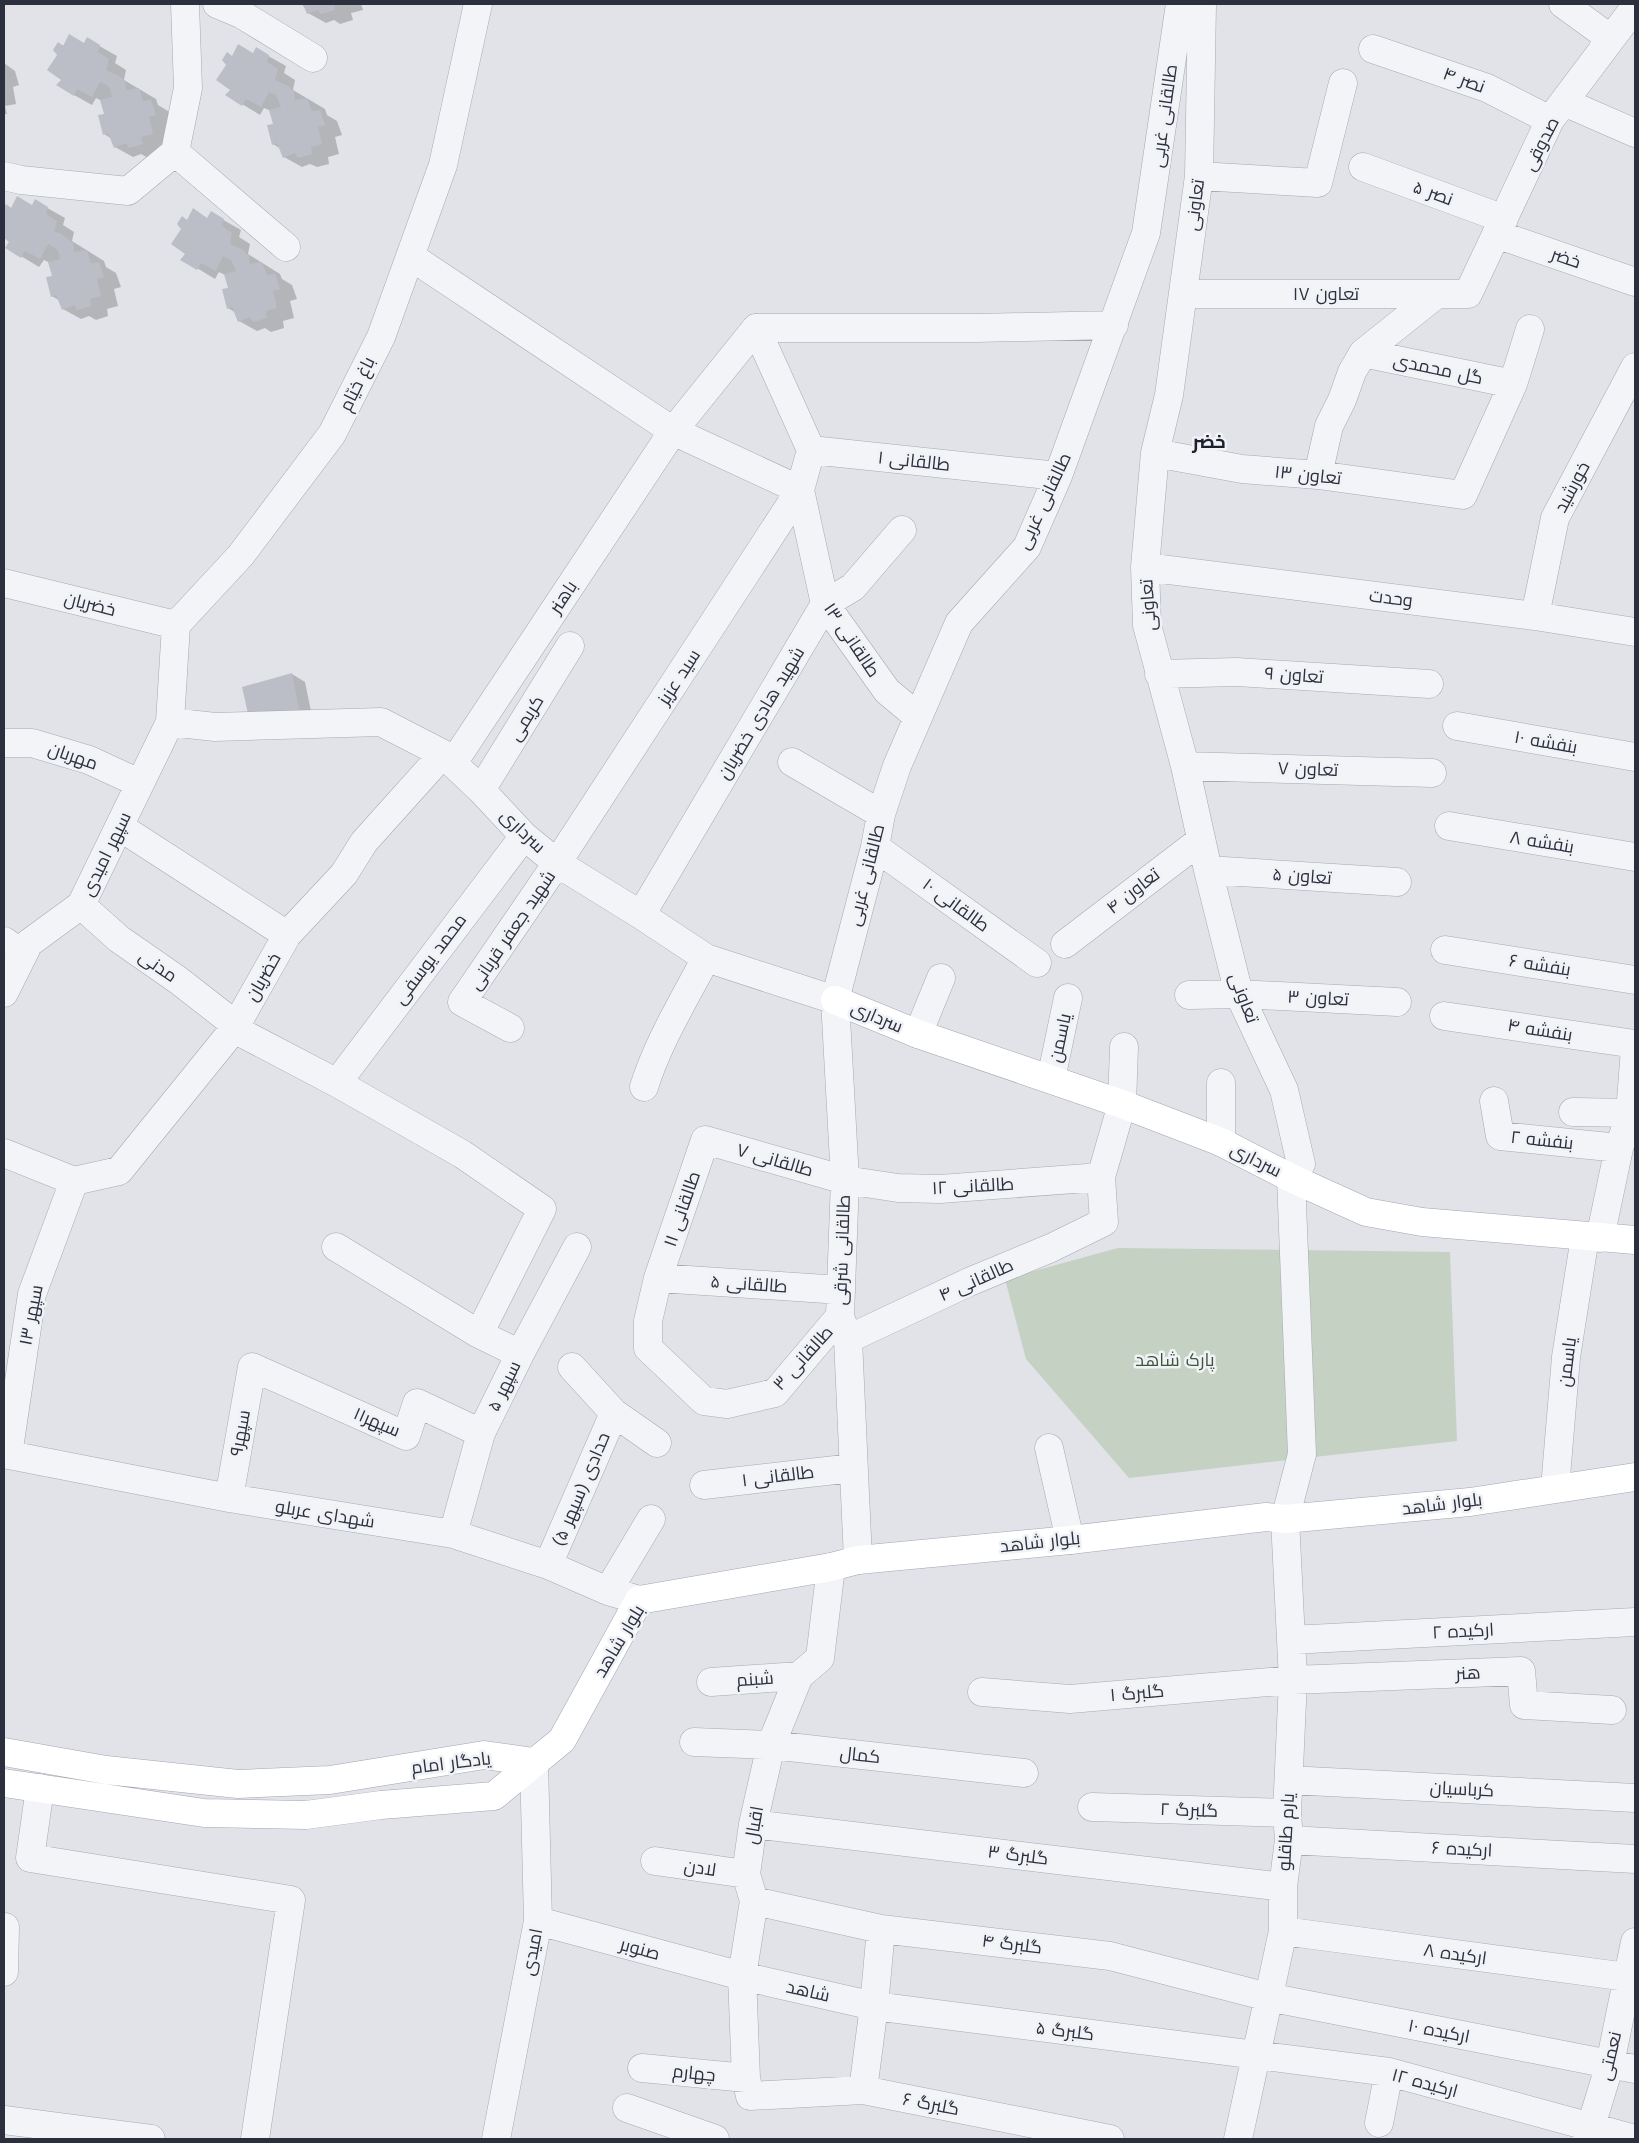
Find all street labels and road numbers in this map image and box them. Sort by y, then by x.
street label: نصر ۴ [1440,62,1488,98]
street label: طالقانی غربی [1146,63,1182,169]
street label: صدوقی [1518,113,1564,175]
street label: نصر ۵ [1410,176,1456,210]
street label: تعاونی [1181,178,1209,232]
street label: خضر [1547,242,1584,273]
street label: تعاون ۱۷ [1293,283,1359,305]
street label: گل محمدی [1391,349,1485,389]
street label: باغ خیّام [334,353,381,415]
street label: طالقانی ۱ [877,446,951,476]
street label: طالقانی غربی [1012,449,1076,553]
street label: خورشید [1549,458,1595,516]
street label: تعاون ۱۳ [1273,461,1343,489]
street label: باهنر [543,576,582,619]
street label: تعاونی [1135,578,1161,632]
street label: وحدت [1368,584,1414,612]
street label: خضریان [62,587,118,621]
street label: طالقانی ۱۳ [819,599,885,681]
street label: شهید هادی خضریان [713,643,809,783]
street label: سید عزیز [652,645,705,710]
street label: تعاون ۹ [1264,662,1324,688]
street label: کریمی [504,691,548,745]
street label: بنفشه ۱۰ [1513,726,1579,757]
street label: مهربان [45,737,101,775]
street label: تعاون ۷ [1277,757,1339,781]
street label: سرداری [496,804,550,858]
street label: سپهر امیدی [76,808,136,900]
street label: طالقانی غربی [843,822,889,928]
street label: بنفشه ۸ [1508,826,1576,857]
street label: تعاون ۴ [1102,863,1164,919]
street label: تعاون ۵ [1272,863,1333,889]
street label: شهید جعفر قربانی [464,866,560,994]
street label: طالقانی ۱۰ [918,873,994,937]
street label: محمد یوسفی [389,909,471,1009]
street label: مدنی [135,945,181,987]
street label: خضریان [240,949,286,1005]
street label: بنفشه ۶ [1508,949,1572,980]
street label: تعاونی [1224,970,1264,1026]
street label: تعاون ۳ [1287,985,1350,1011]
street label: سرداری [848,996,906,1038]
street label: یاسمن [1044,1011,1076,1065]
street label: بنفشه ۴ [1506,1014,1574,1045]
street label: بنفشه ۲ [1510,1126,1575,1153]
street label: سرداری [1227,1138,1285,1182]
street label: طالقانی ۷ [734,1139,816,1181]
street label: طالقانی ۱۱ [659,1168,705,1250]
street label: طالقانی ۱۲ [931,1173,1015,1199]
street label: طالقانی شرقی [829,1194,855,1306]
street label: طالقانی ۴ [935,1254,1017,1306]
street label: طالقانی ۵ [710,1270,788,1298]
street label: سپهر ۱۳ [14,1283,48,1347]
street label: طالقانی ۳ [768,1321,838,1395]
street label: یاسمن [1553,1336,1581,1388]
street label: سپهر ۵ [482,1357,526,1415]
street label: سپهر۱۱ [350,1402,404,1442]
street label: سپهر۹ [225,1408,255,1458]
street label: حدادی (سپهر ۵) [547,1429,615,1549]
street label: طالقانی ۱ [740,1461,816,1491]
street label: بلوار شاهد [1401,1488,1483,1520]
street label: شهدای عربلو [274,1495,376,1533]
street label: بلوار شاهد [999,1527,1081,1557]
street label: بلوار شاهد [589,1601,649,1681]
street label: ارکیده ۲ [1432,1618,1494,1644]
street label: هنر [1454,1662,1481,1684]
street label: شبنم [736,1667,774,1692]
street label: گلبرگ ۱ [1109,1680,1165,1706]
street label: کمال [839,1742,881,1768]
street label: یادگار امام [410,1747,492,1780]
street label: کرباسیان [1429,1776,1495,1802]
street label: یارم طاقلو [1273,1792,1300,1871]
street label: گلبرگ ۲ [1160,1798,1218,1822]
street label: اقبال [740,1804,768,1846]
street label: ارکیده ۶ [1431,1836,1493,1862]
street label: گلبرگ ۳ [986,1840,1050,1870]
street label: لادن [682,1855,718,1881]
street label: امیدی [517,1927,547,1977]
street label: گلبرگ ۴ [981,1929,1043,1959]
street label: صنوبر [617,1933,662,1965]
street label: ارکیده ۸ [1422,1939,1488,1969]
street label: شاهد [784,1975,832,2006]
street label: ارکیده ۱۰ [1406,2014,1472,2048]
street label: گلبرگ ۵ [1035,2017,1095,2045]
street label: نعمتی [1594,2029,1626,2083]
street label: چهارم [671,2060,717,2087]
street label: ارکیده ۱۲ [1390,2064,1460,2102]
street label: گلبرگ ۶ [901,2088,961,2120]

